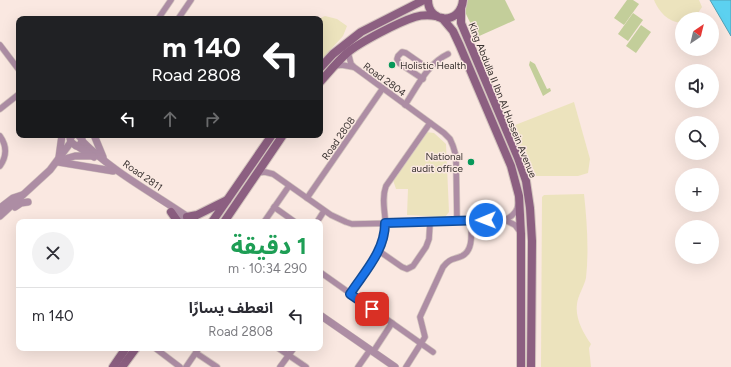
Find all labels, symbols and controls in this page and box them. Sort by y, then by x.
north arrow [675,12,719,56]
map controls [675,12,719,264]
street label: King Abdulla II Ibn Al Hussein Avenue [465,21,540,180]
text: 140 m [162,30,241,64]
icon: left [255,32,307,84]
street label: Road 2804 [361,59,409,99]
place label: Holistic Health [400,59,467,72]
marker: Holistic Health [387,60,397,70]
text: Road 2808 [151,64,241,86]
button: sound [675,64,719,108]
icon: left [117,108,139,130]
icon: ahead [159,108,181,130]
icon: right [201,108,223,130]
street label: Road 2808 [319,114,358,162]
button: search [675,116,719,160]
place label: National audit office [412,150,464,175]
street label: Road 2811 [120,157,165,194]
marker: National audit office [466,157,476,167]
button: + [675,168,719,212]
position arrow [465,199,507,241]
button: − [675,220,719,264]
text: 1 دقيقة [231,231,307,260]
button: close [32,232,74,274]
text: 290 m · 10:34 [228,261,307,276]
pin [355,292,389,326]
icon: arrive [361,298,383,320]
text: انعطف يسارًا [189,299,273,317]
icon: left [285,305,307,327]
text: 140 m [32,307,74,325]
text: Road 2808 [208,324,273,339]

